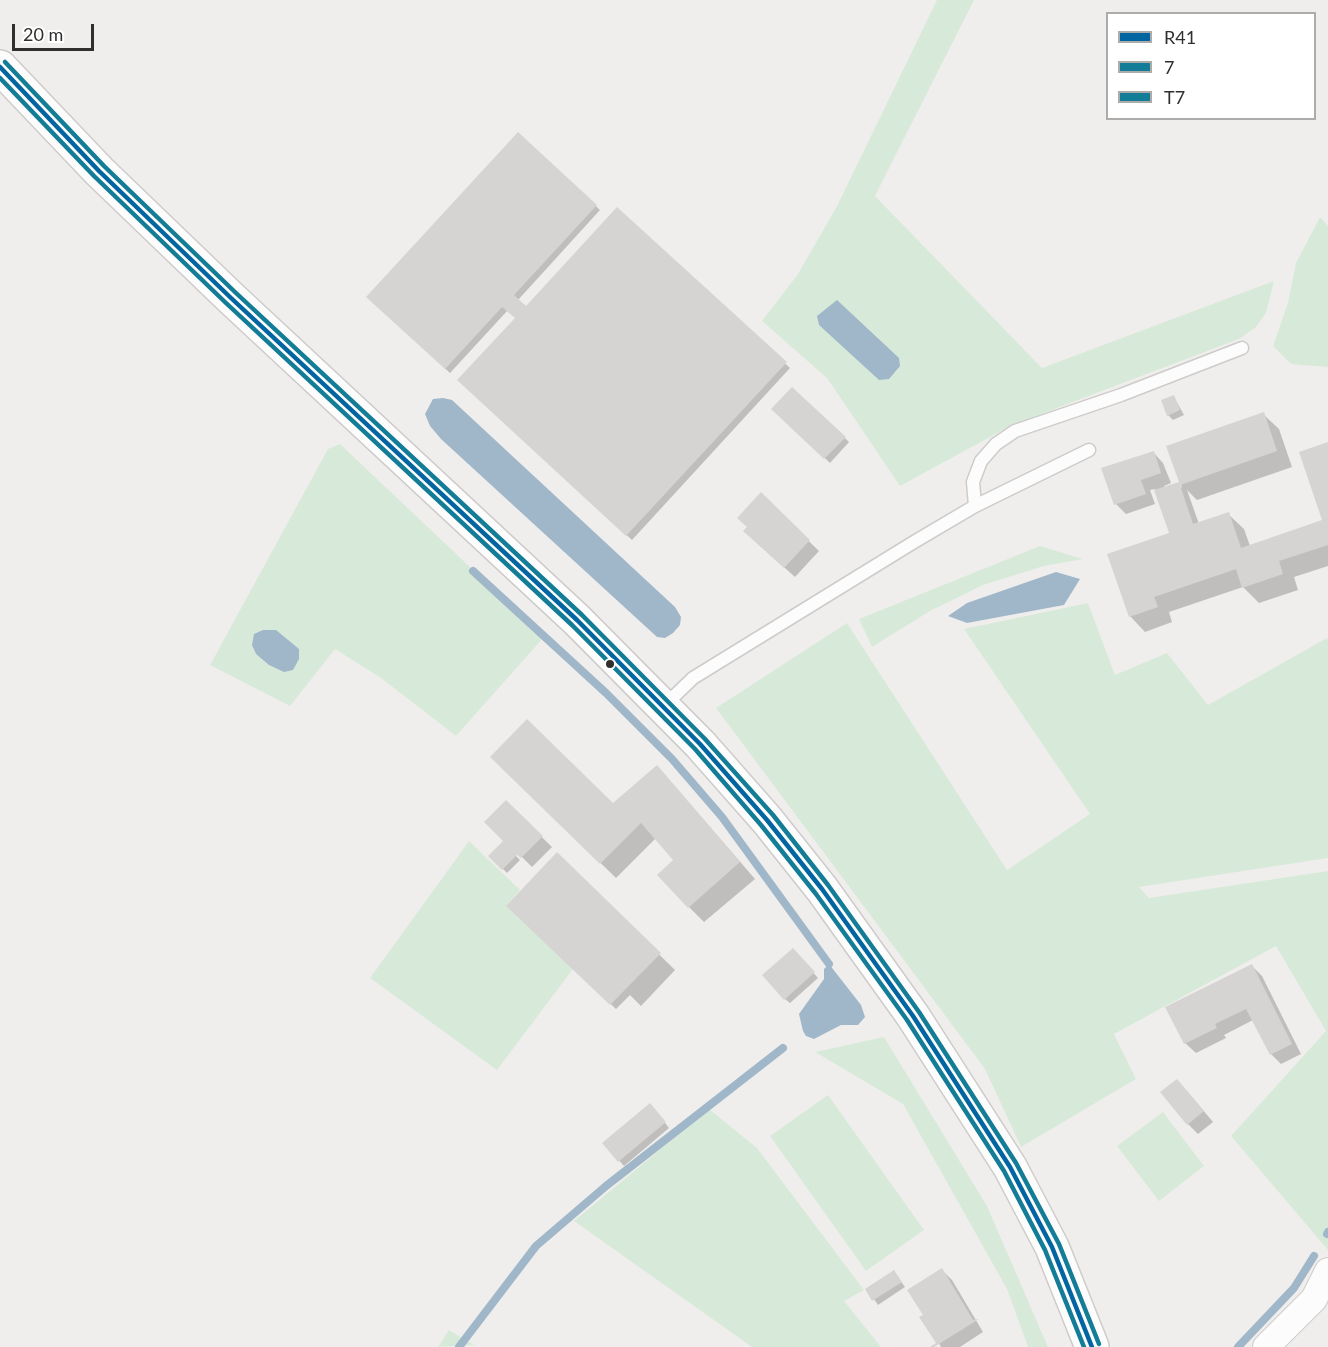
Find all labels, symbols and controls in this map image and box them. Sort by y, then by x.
scale bar [15,12,98,50]
legend [1106,12,1316,120]
text: 20 m [23,23,63,45]
text: R41 [1164,26,1196,48]
text: 7 [1164,56,1174,78]
text: T7 [1164,86,1185,108]
unlabelled marker [604,658,616,670]

